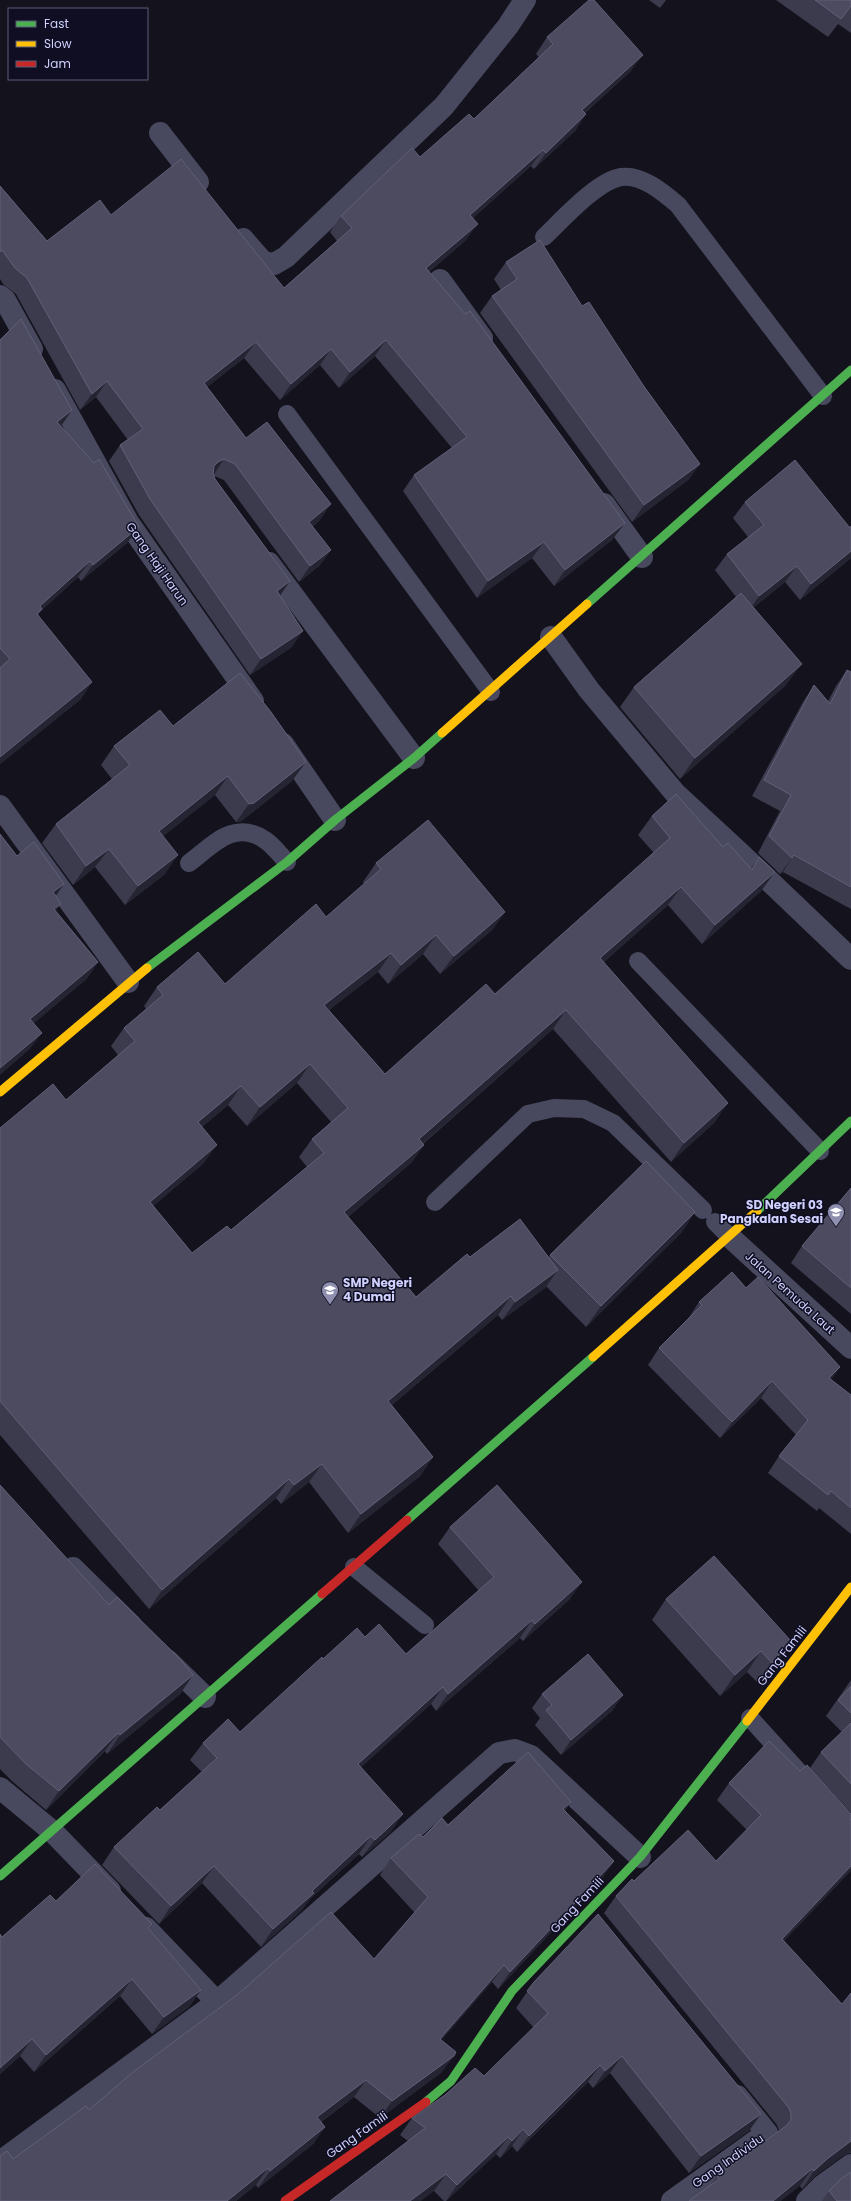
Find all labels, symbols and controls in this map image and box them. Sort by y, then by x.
legend [8,8,148,80]
text: Fast [44,15,69,32]
text: Slow [44,35,72,52]
text: Jam [44,55,71,72]
street label: Gang Haji Harun [122,519,193,609]
place label: SD Negeri 03 Pangkalan Sesai [720,1196,823,1227]
school or university icon: SD Negeri 03 Pangkalan Sesai [826,1202,846,1227]
street label: Jalan Pemuda Laut [742,1248,839,1338]
place label: SMP Negeri 4 Dumai [343,1274,412,1305]
school or university icon: SMP Negeri 4 Dumai [320,1280,340,1305]
street label: Gang Famili [753,1622,810,1689]
street label: Gang Famili [546,1873,607,1937]
street label: Gang Famili [322,2107,391,2162]
street label: Gang Individu [689,2130,767,2192]

